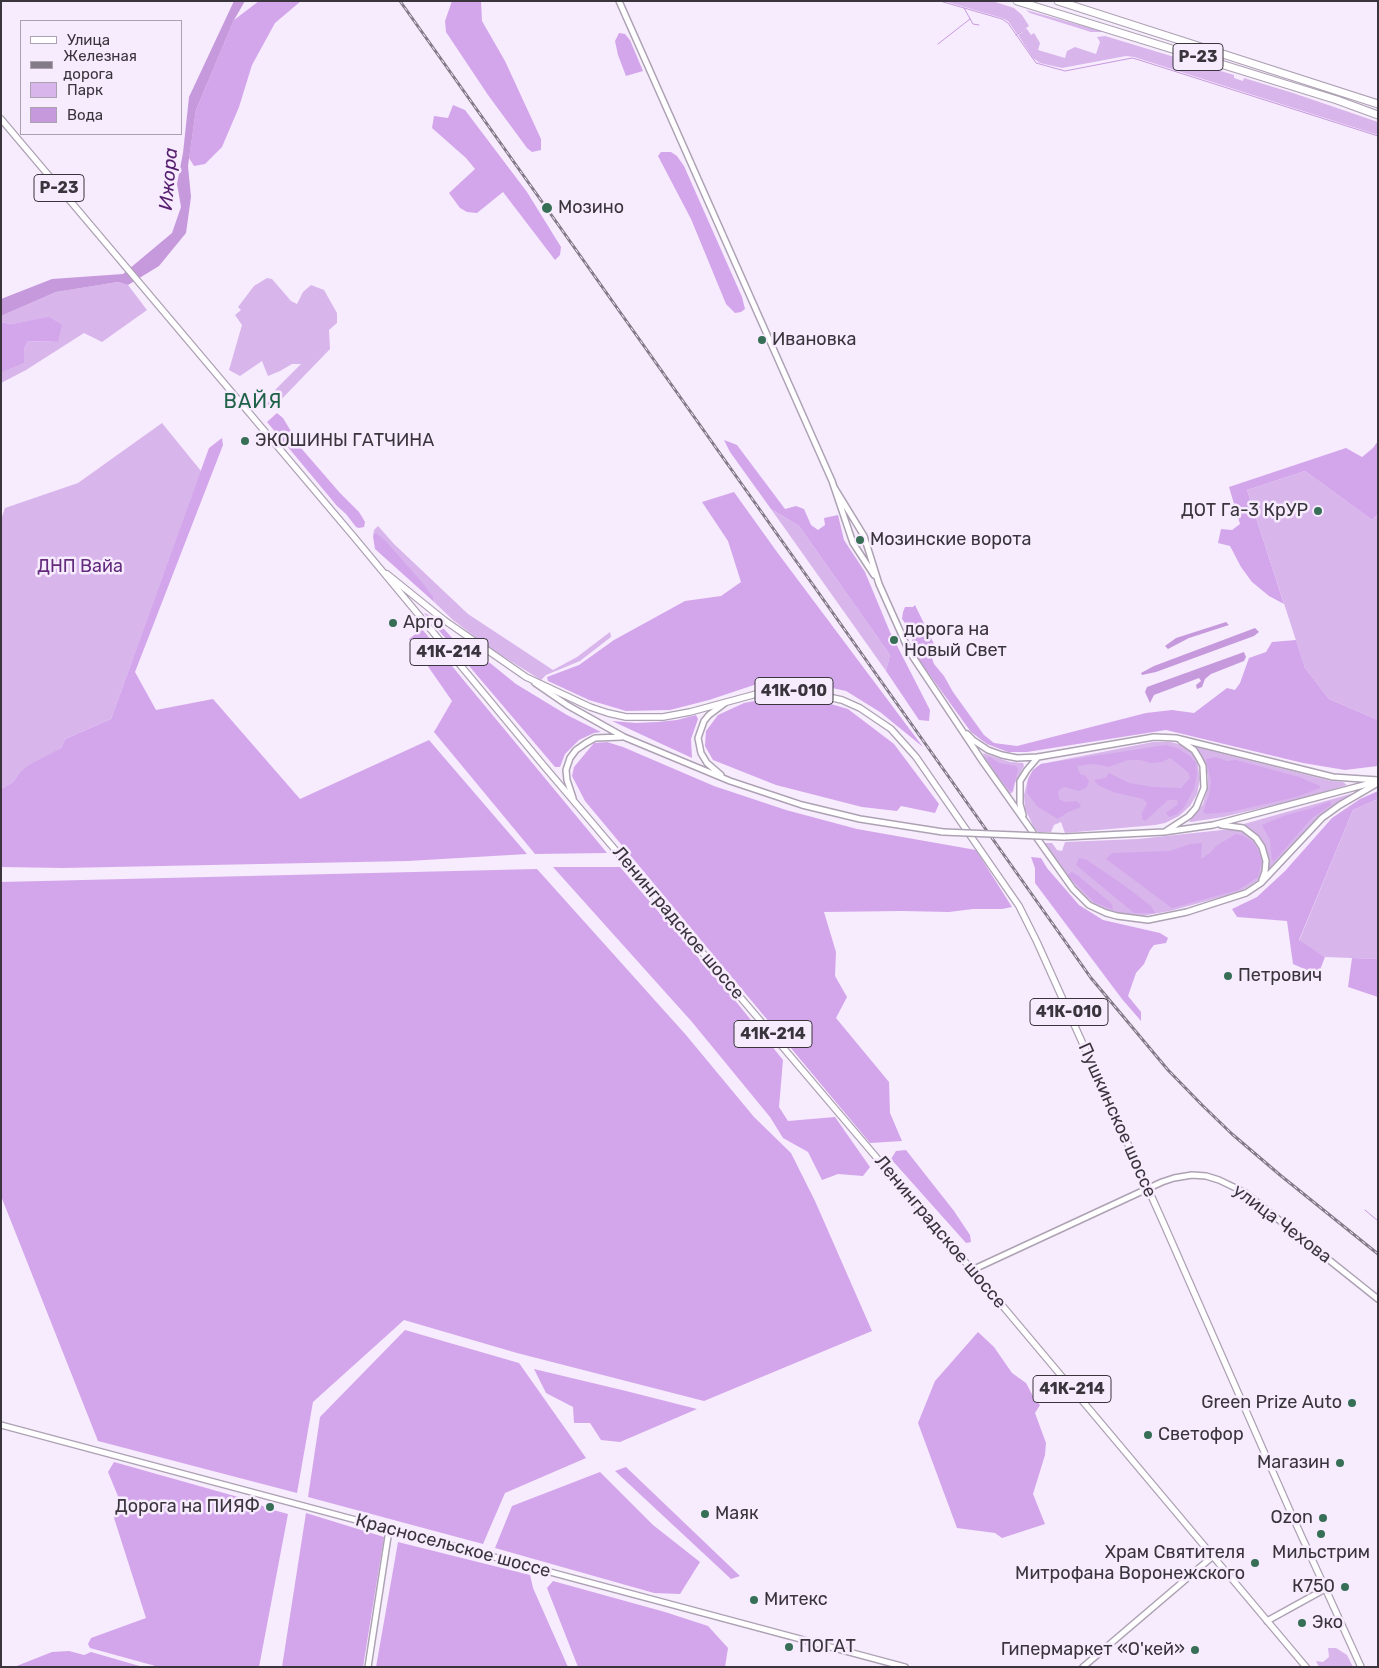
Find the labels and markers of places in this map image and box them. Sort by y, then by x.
place label: Мозино [558,197,624,219]
marker: Мозино [540,201,554,215]
place label: Ивановка [772,329,856,351]
marker: Ивановка [756,334,768,346]
place label: ЭКОШИНЫ ГАТЧИНА [255,430,434,452]
marker: ЭКОШИНЫ ГАТЧИНА [239,435,251,447]
place label: ДОТ Га-3 КрУР [1181,500,1308,522]
marker: ДОТ Га-3 КрУР [1312,505,1324,517]
place label: Мозинские ворота [870,529,1031,551]
marker: Мозинские ворота [854,534,866,546]
place label: Арго [403,612,444,634]
marker: Арго [387,617,399,629]
place label: дорога на Новый Свет [904,619,1007,662]
marker: дорога на Новый Свет [888,634,900,646]
place label: Петрович [1238,965,1322,987]
marker: Петрович [1222,970,1234,982]
place label: Green Prize Auto [1201,1392,1342,1414]
marker: Green Prize Auto [1346,1397,1358,1409]
place label: Светофор [1158,1424,1244,1446]
marker: Светофор [1142,1429,1154,1441]
place label: Магазин [1257,1452,1330,1474]
marker: Магазин [1334,1457,1346,1469]
place label: Дорога на ПИЯФ [115,1496,260,1518]
marker: Дорога на ПИЯФ [264,1501,276,1513]
place label: Маяк [715,1503,759,1525]
place label: Ozon [1271,1507,1313,1529]
marker: Маяк [699,1508,711,1520]
marker: Ozon [1317,1512,1329,1524]
marker: Мильстрим [1315,1528,1327,1540]
place label: Храм Святителя Митрофана Воронежского [1015,1542,1245,1585]
place label: Мильстрим [1272,1542,1370,1564]
marker: Храм Святителя Митрофана Воронежского [1249,1557,1261,1569]
place label: К750 [1292,1576,1335,1598]
marker: К750 [1339,1581,1351,1593]
place label: Митекс [764,1589,828,1611]
marker: Митекс [748,1594,760,1606]
place label: Эко [1312,1612,1343,1634]
marker: Эко [1296,1617,1308,1629]
place label: ПОГАТ [799,1636,856,1658]
place label: Гипермаркет «О'кей» [1001,1639,1185,1661]
marker: ПОГАТ [783,1641,795,1653]
marker: Гипермаркет «О'кей» [1189,1644,1201,1656]

